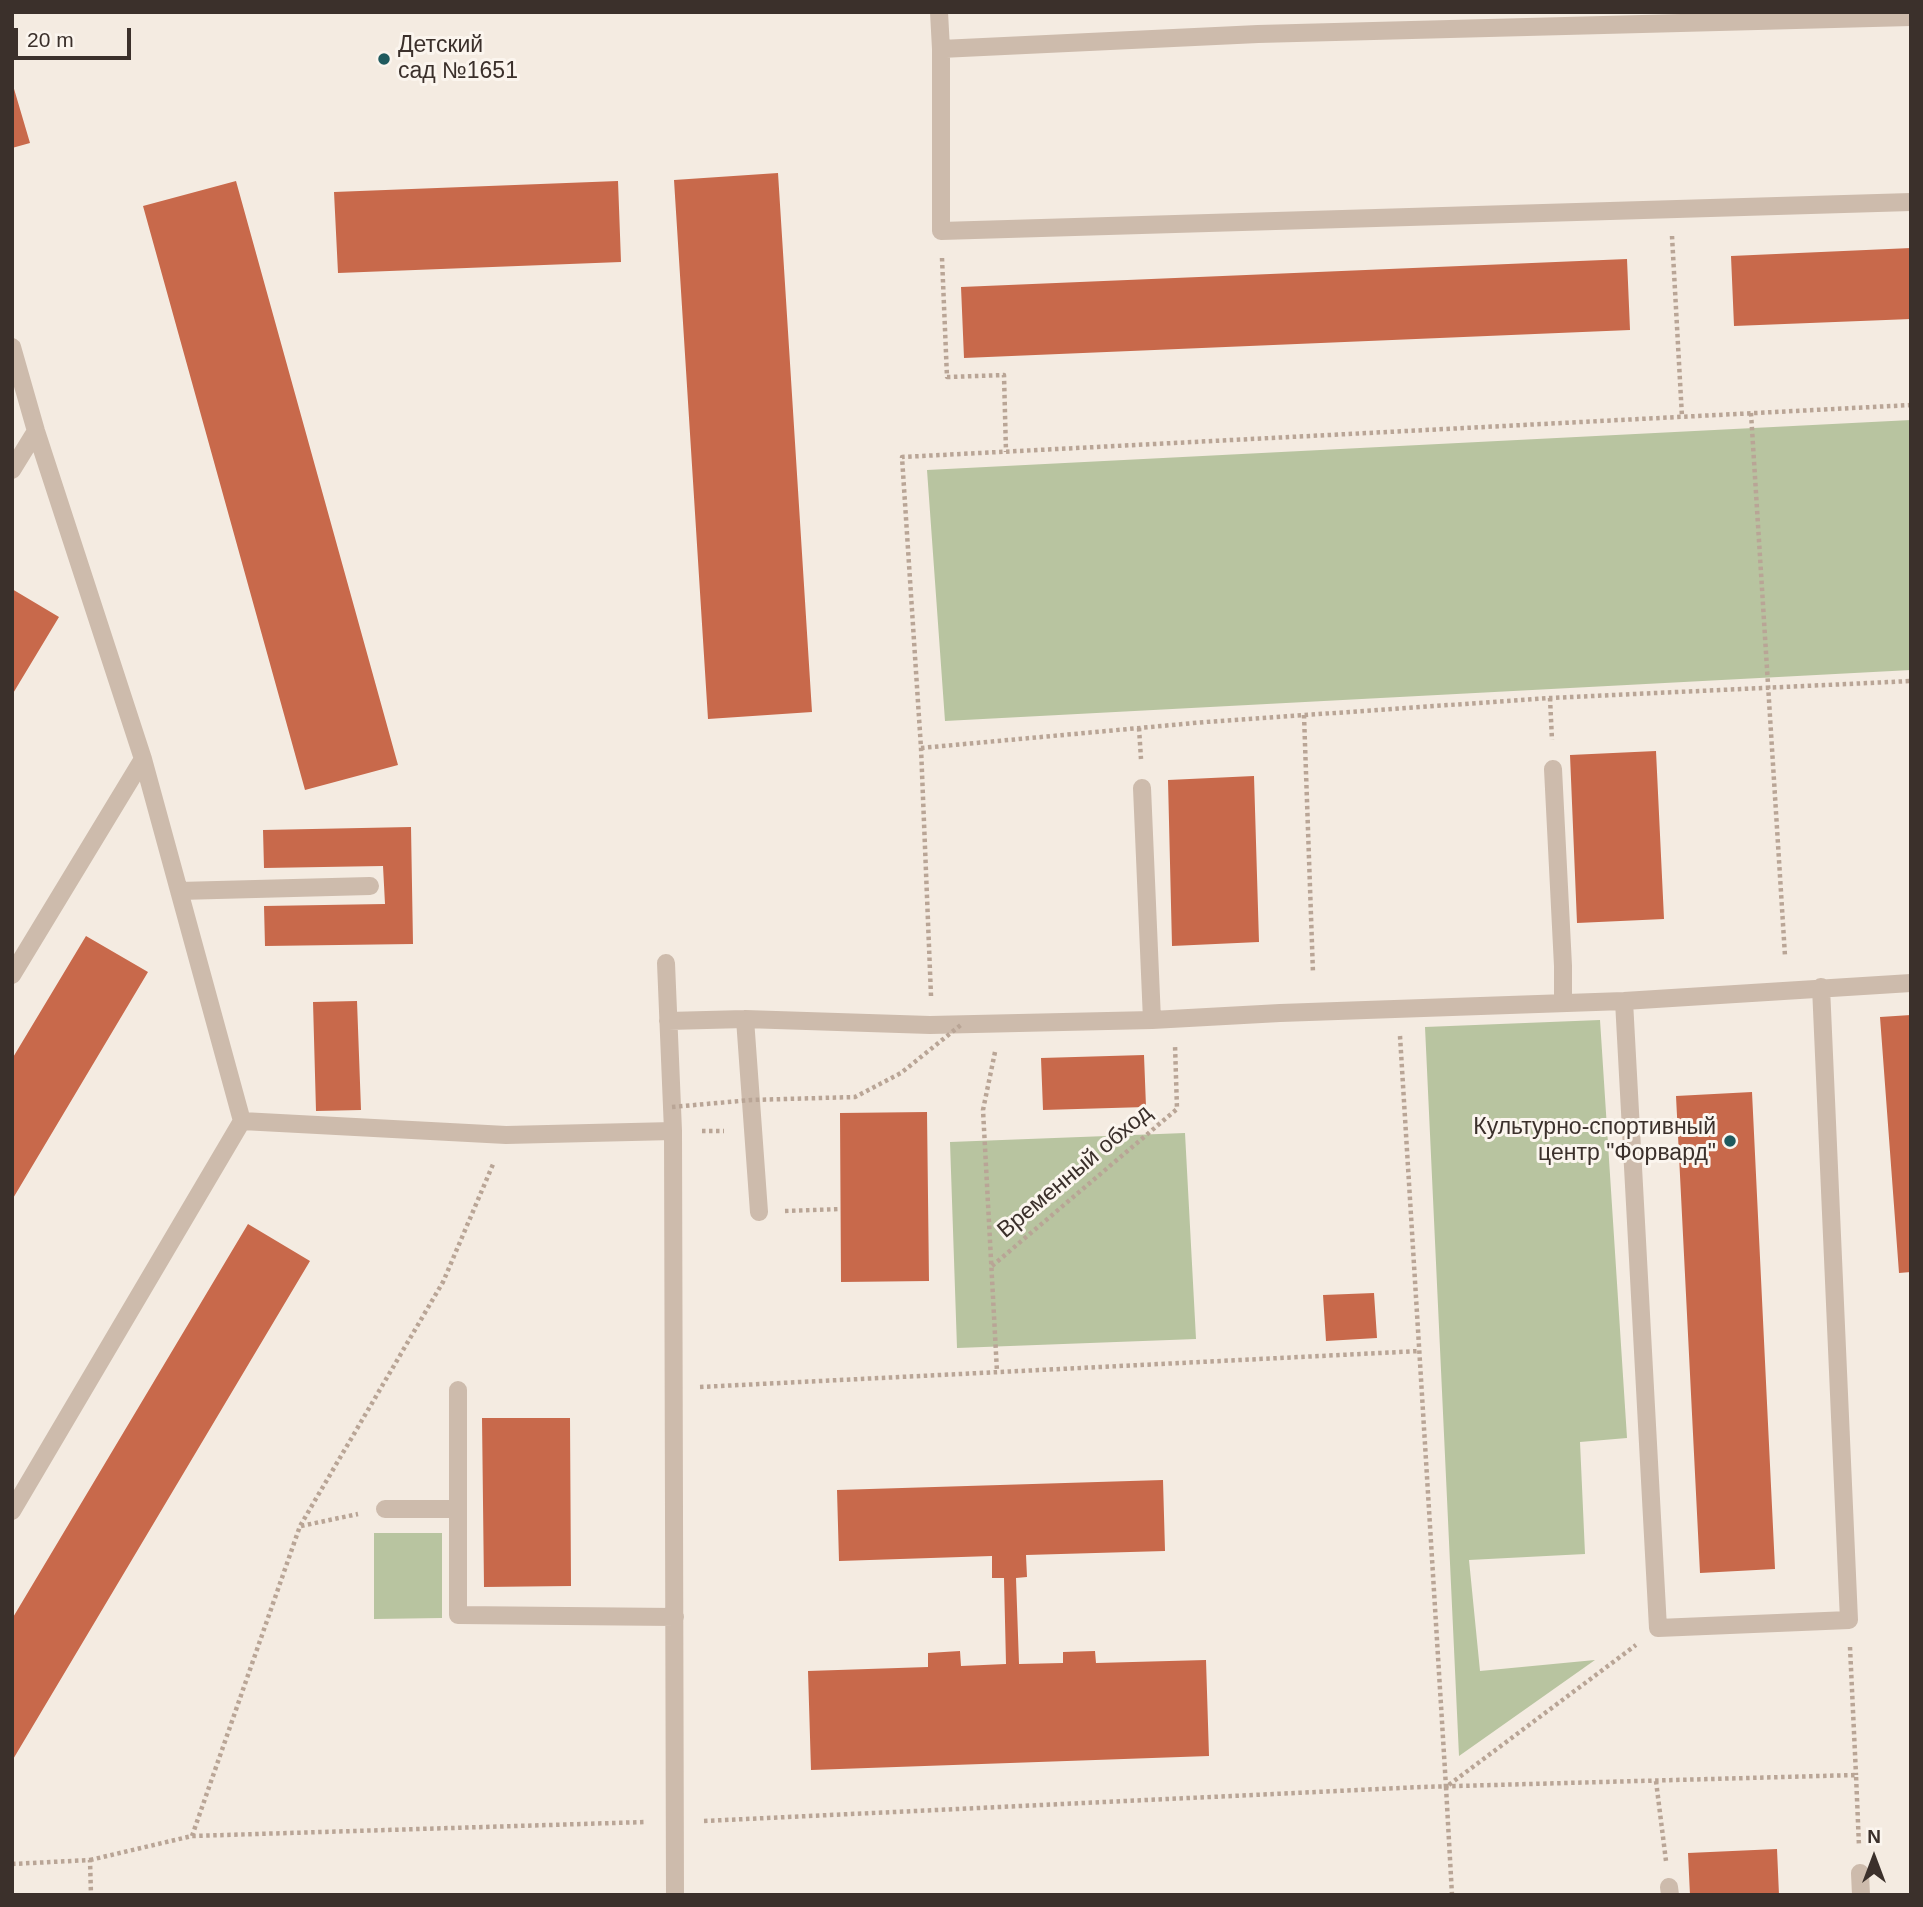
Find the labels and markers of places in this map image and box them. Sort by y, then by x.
place label: Детский сад №1651 [398,32,518,86]
marker: Детский сад №1651 [376,51,392,67]
place label: Культурно-спортивный центр "Форвард" [1473,1114,1716,1168]
marker: Культурно-спортивный центр "Форвард" [1722,1133,1738,1149]

